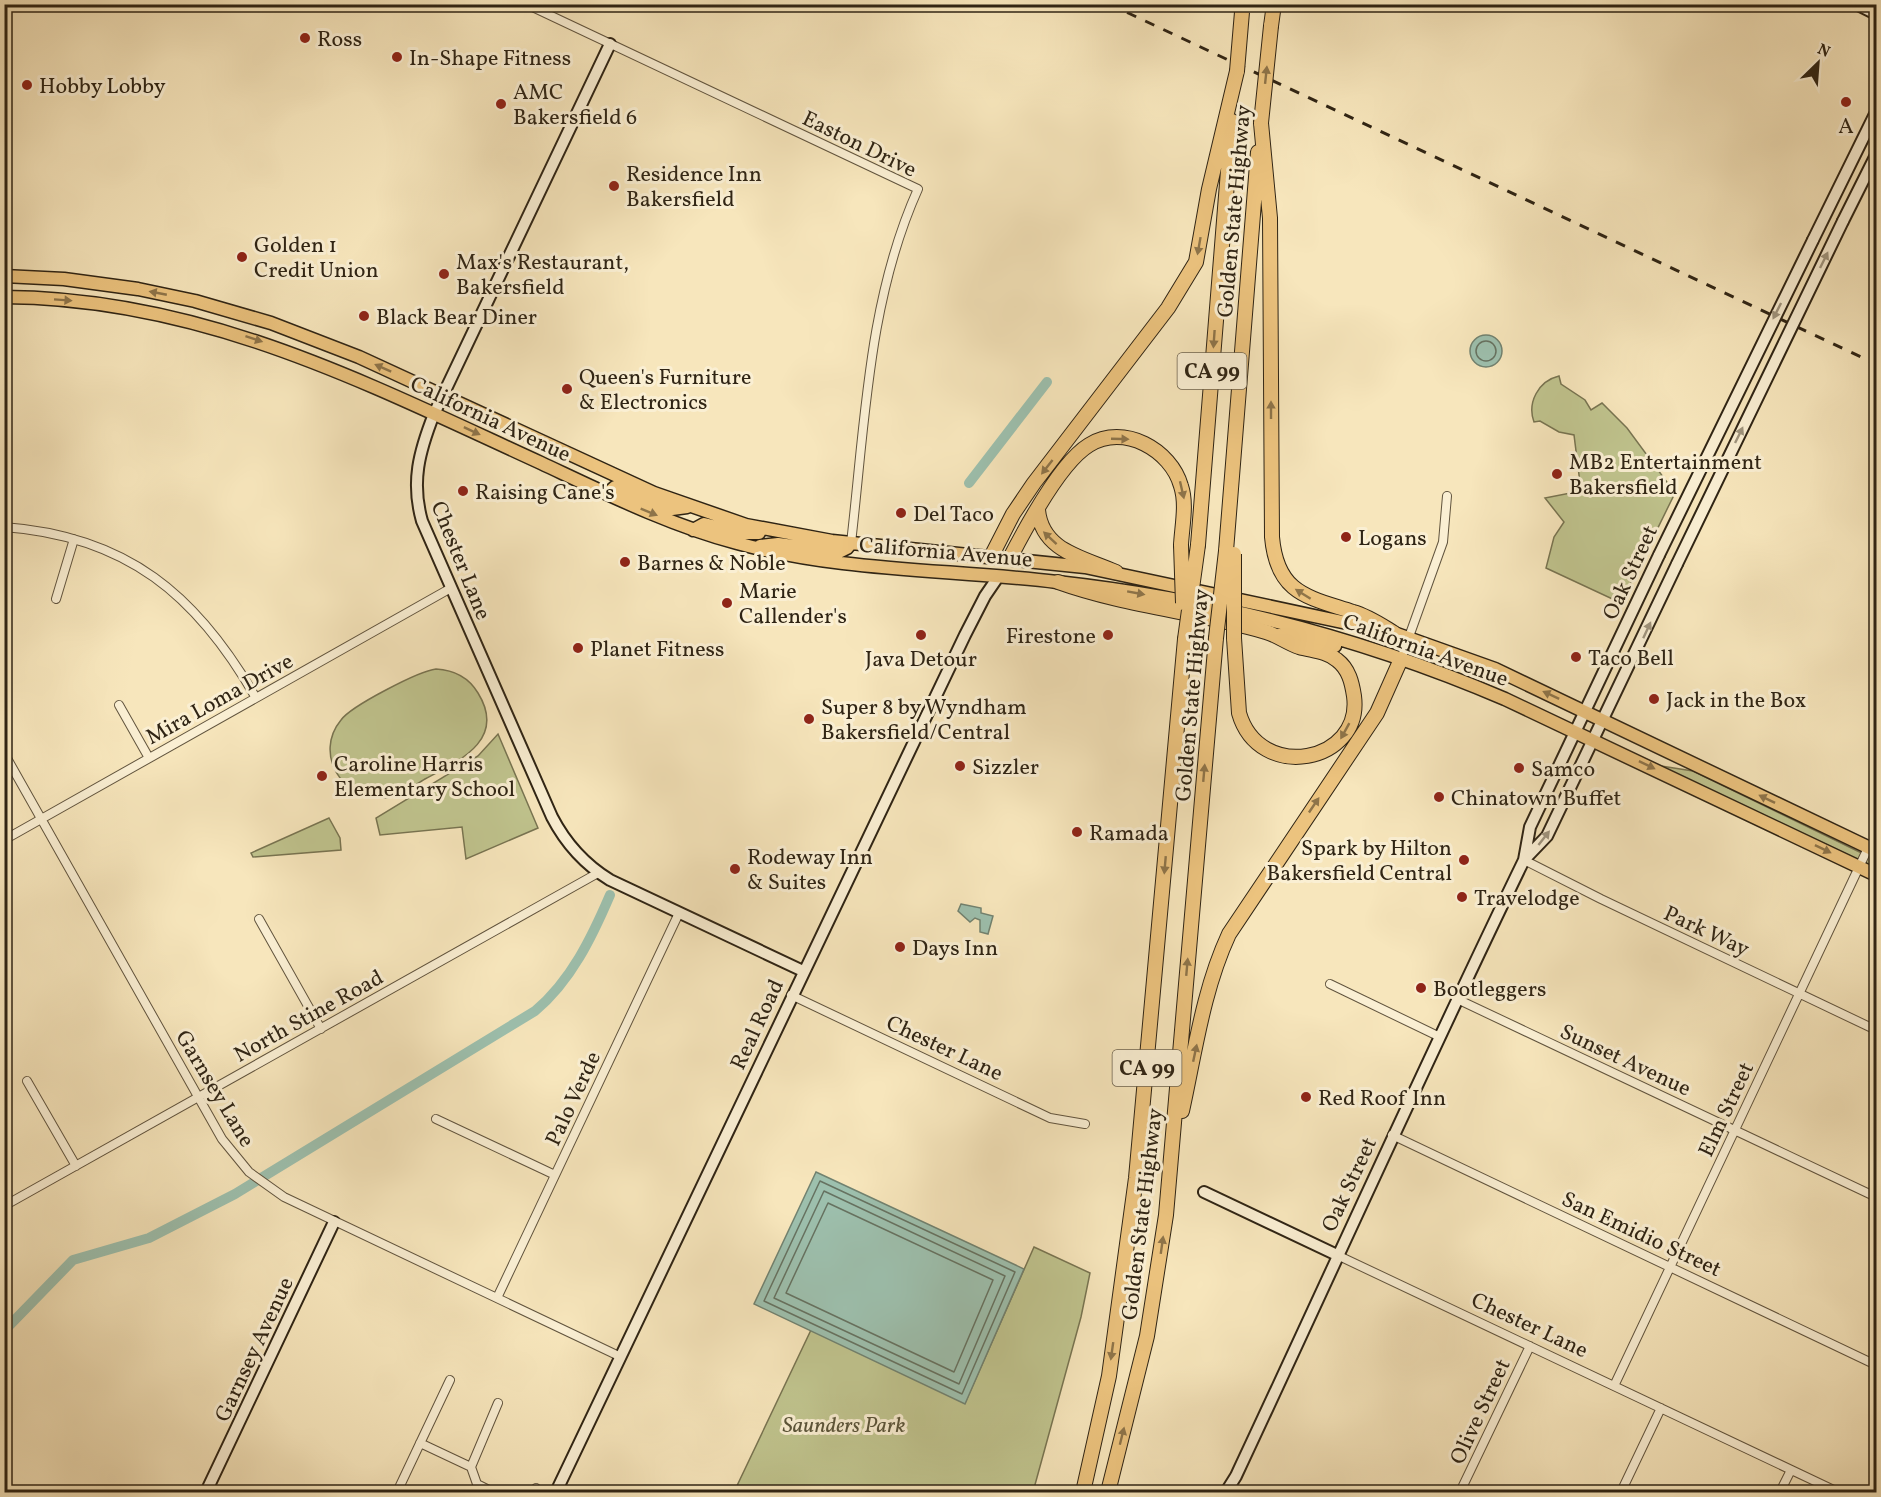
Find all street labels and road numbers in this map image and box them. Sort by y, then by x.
street label: Easton Drive [796,104,921,186]
street label: Golden State Highway [1211,104,1260,319]
road number: CA 99 [1178,353,1246,389]
street label: California Avenue [405,369,575,471]
street label: Chester Lane [422,497,498,625]
street label: Oak Street [1596,520,1667,625]
street label: California Avenue [858,530,1034,577]
street label: Golden State Highway [1169,588,1218,803]
street label: California Avenue [1338,607,1512,696]
street label: Mira Loma Drive [141,647,300,754]
street label: Park Way [1658,899,1754,966]
street label: North Stine Road [229,963,390,1071]
street label: Real Road [724,975,793,1075]
street label: Chester Lane [880,1009,1007,1090]
street label: Sunset Avenue [1554,1017,1696,1105]
street label: Garnsey Lane [167,1025,261,1154]
street label: Palo Verde [539,1047,610,1151]
road number: CA 99 [1112,1050,1182,1086]
street label: Elm Street [1692,1057,1763,1163]
street label: Golden State Highway [1115,1107,1172,1322]
street label: Oak Street [1315,1132,1386,1237]
street label: San Emidio Street [1556,1185,1726,1286]
street label: Garnsey Avenue [208,1273,302,1428]
street label: Chester Lane [1465,1286,1592,1367]
street label: Olive Street [1443,1354,1519,1470]

